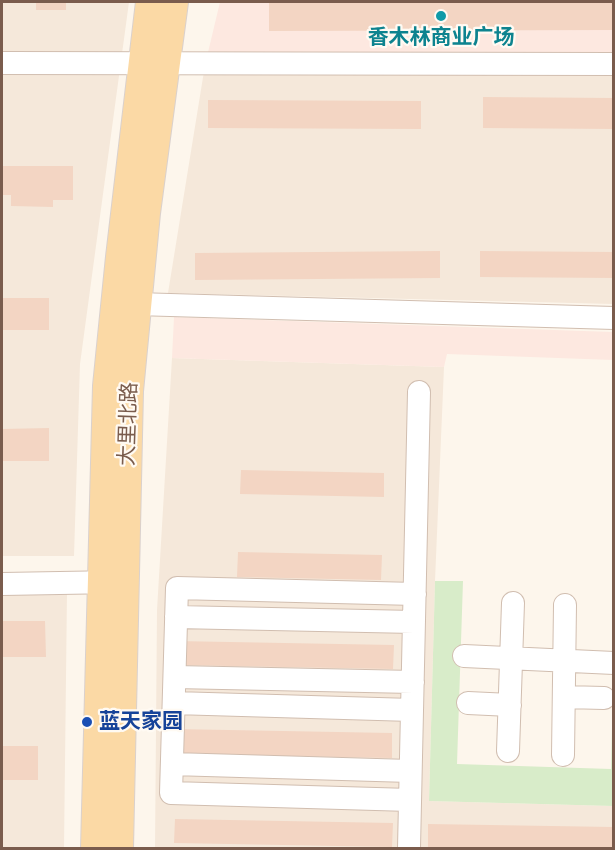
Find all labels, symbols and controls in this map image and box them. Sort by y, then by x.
marker: 香木林商业广场 [434,9,448,23]
place label: 香木林商业广场 [368,25,514,51]
street label: 大里北路 [115,382,143,466]
place label: 蓝天家园 [99,709,183,735]
marker: 蓝天家园 [80,715,94,729]

